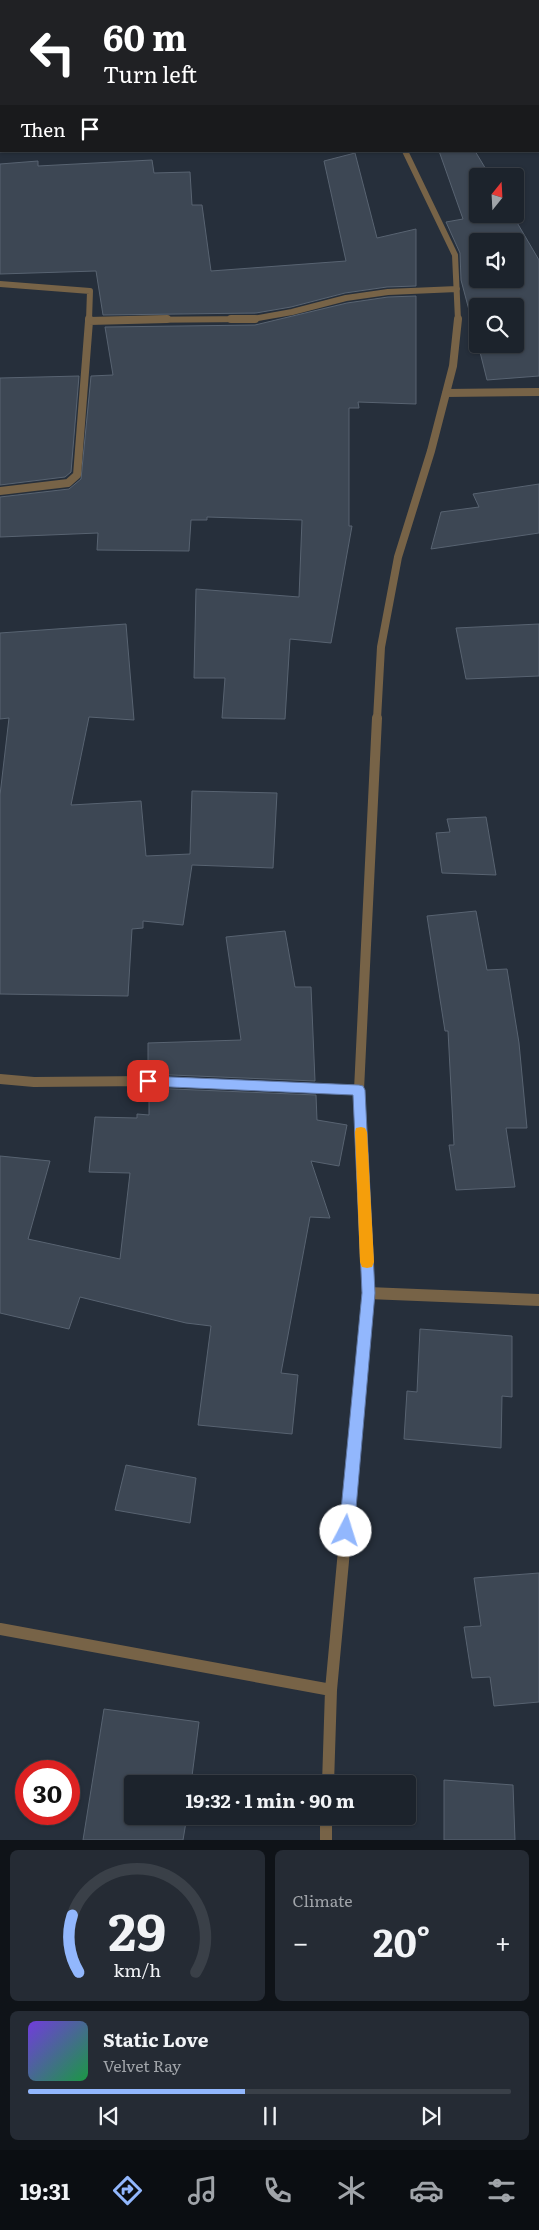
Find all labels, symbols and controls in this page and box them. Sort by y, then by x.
text: 60 m [103,10,187,62]
icon: left [20,20,85,85]
text: Turn left [103,57,197,90]
text: Then [20,115,66,143]
icon: arrive [76,115,104,143]
north arrow [469,168,524,222]
map controls [469,168,524,353]
button: sound [469,233,524,288]
button: search [469,298,524,353]
pin [127,1060,169,1102]
icon: arrive [134,1067,162,1095]
position arrow [319,1504,371,1556]
speed limit sign: 30 [15,1760,80,1825]
text: 19:32 · 1 min · 90 m [185,1786,355,1814]
text: Climate [293,1888,353,1912]
text: 29 [108,1890,166,1967]
text: 20° [373,1912,430,1969]
text: − [293,1920,309,1962]
text: + [495,1920,511,1962]
text: km/h [113,1956,161,1983]
text: Static Love [103,2025,208,2053]
text: Velvet Ray [103,2053,181,2077]
icon: previous [95,2102,123,2130]
icon: pause [256,2102,284,2130]
icon: next [417,2102,445,2130]
icon: directions [110,2173,145,2208]
icon: music [185,2173,220,2208]
icon: phone [260,2173,295,2208]
icon: climate [334,2173,369,2208]
icon: car [409,2173,444,2208]
icon: filters [484,2173,519,2208]
text: 19:31 [20,2174,70,2207]

